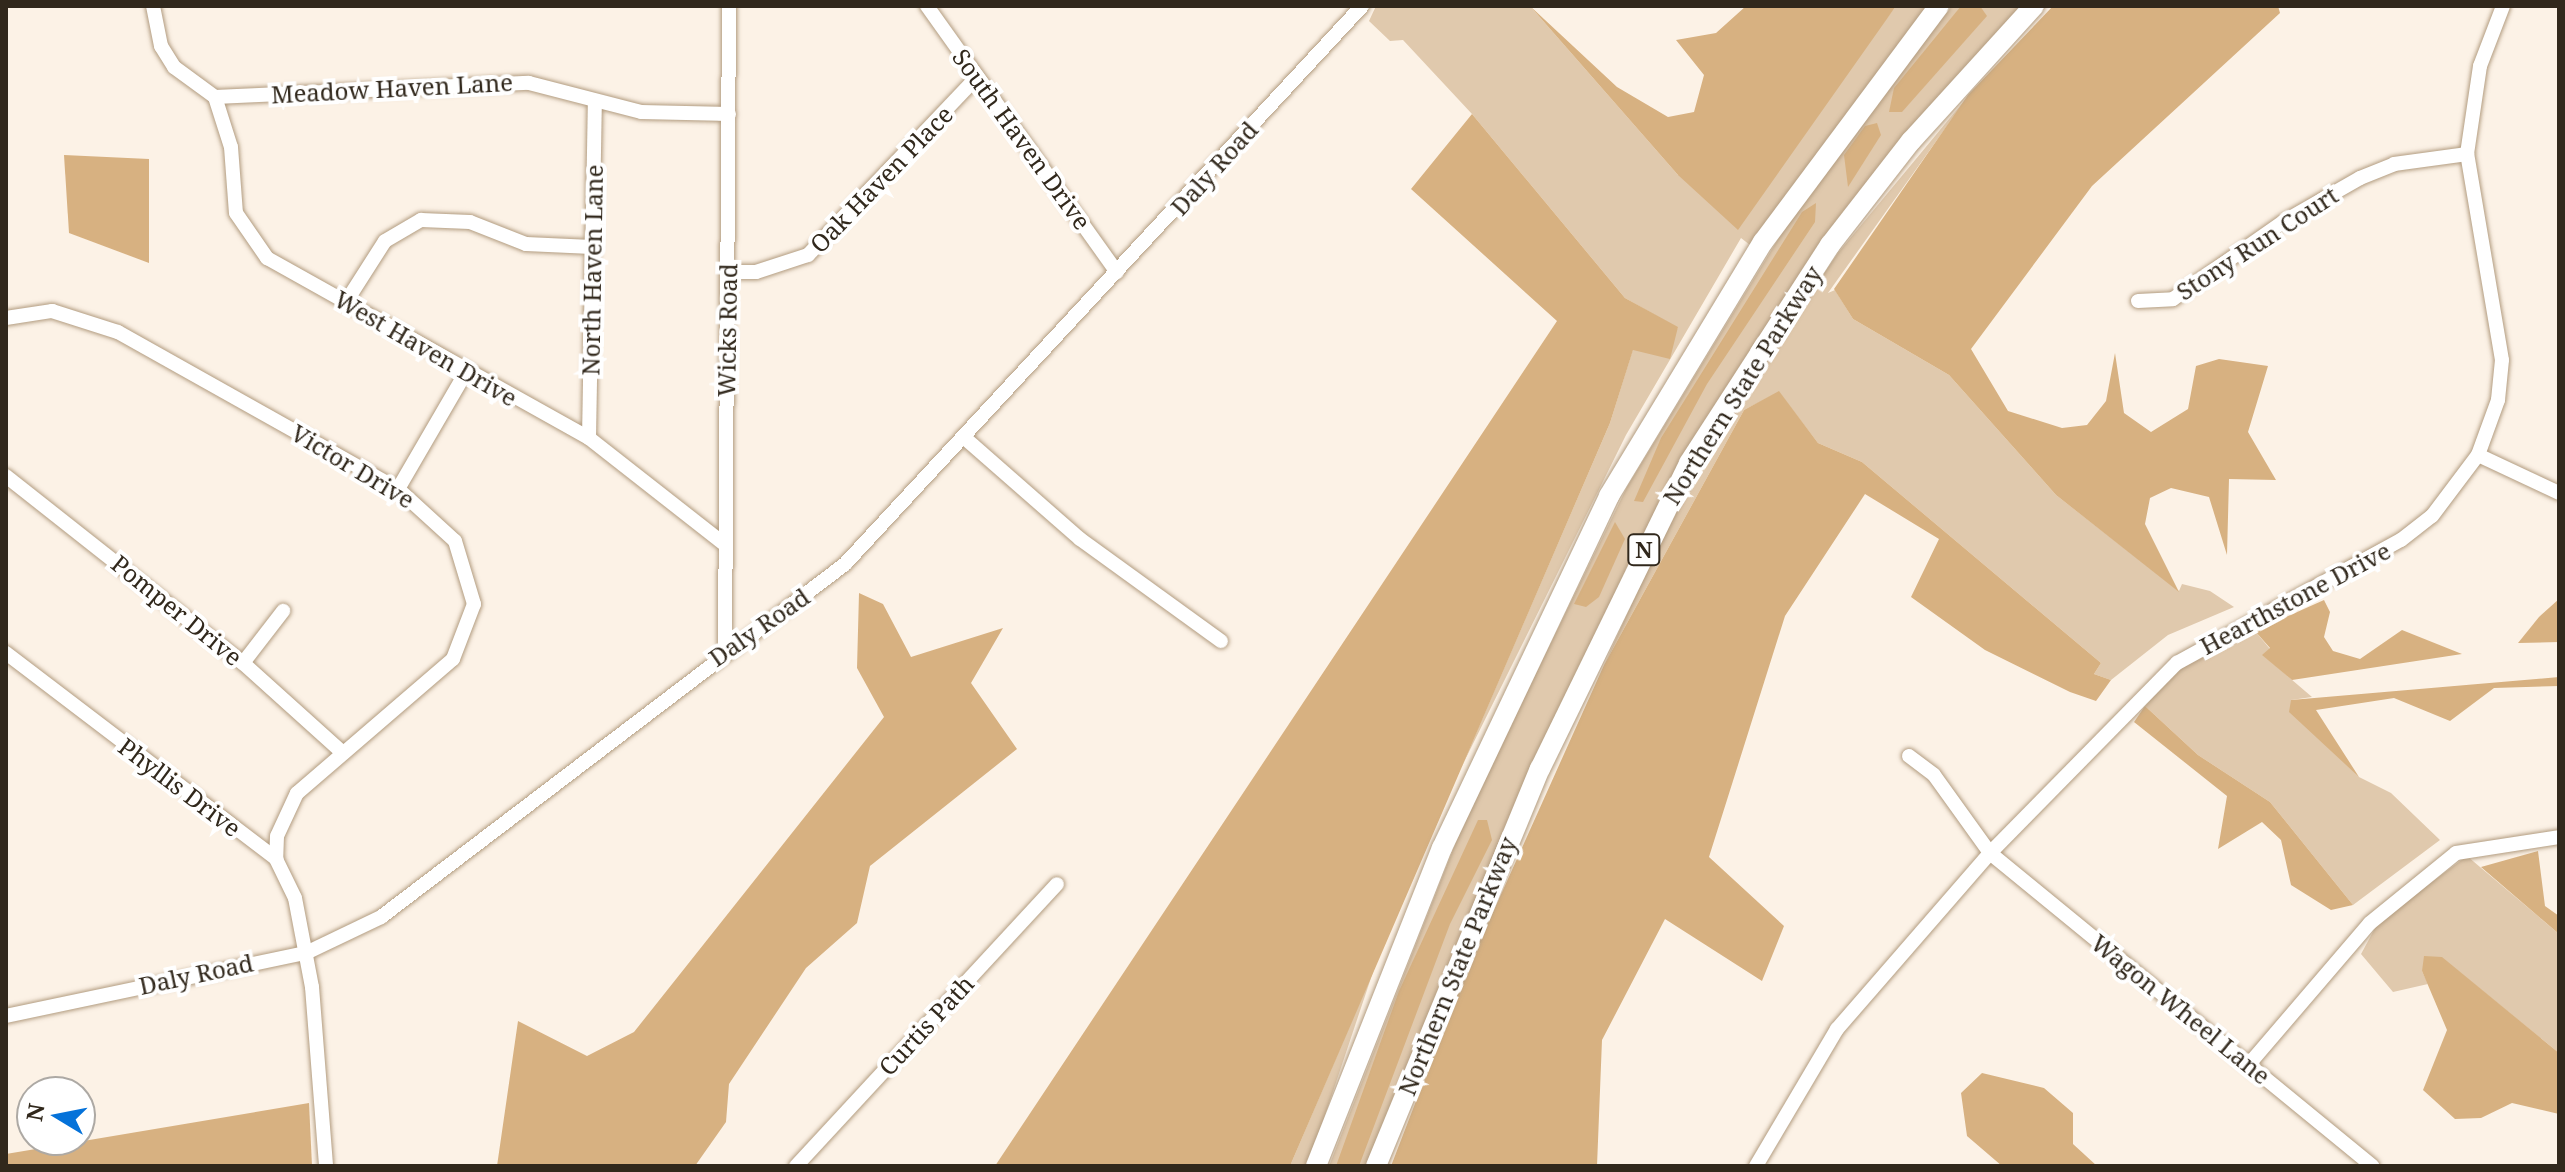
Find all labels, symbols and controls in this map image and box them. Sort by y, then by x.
street label: South Haven Drive [947,43,1097,235]
street label: Meadow Haven Lane [270,67,514,109]
street label: Oak Haven Place [804,100,958,258]
street label: Daly Road [1164,115,1264,221]
street label: North Haven Lane [576,164,608,376]
street label: Stony Run Court [2171,180,2343,306]
street label: Northern State Parkway [1657,260,1827,510]
street label: Wicks Road [711,263,743,397]
street label: West Haven Drive [330,284,522,412]
street label: Victor Drive [286,418,420,514]
road number: N [1626,532,1662,568]
street label: Hearthstone Drive [2195,536,2395,660]
street label: Pomper Drive [106,549,248,671]
street label: Daly Road [703,582,815,672]
street label: Phyllis Drive [113,732,247,842]
street label: Northern State Parkway [1392,833,1522,1099]
street label: Wagon Wheel Lane [2086,928,2276,1090]
street label: Daly Road [136,948,256,1000]
street label: Curtis Path [872,969,980,1081]
north arrow [16,1076,96,1156]
text: N [18,1101,51,1123]

